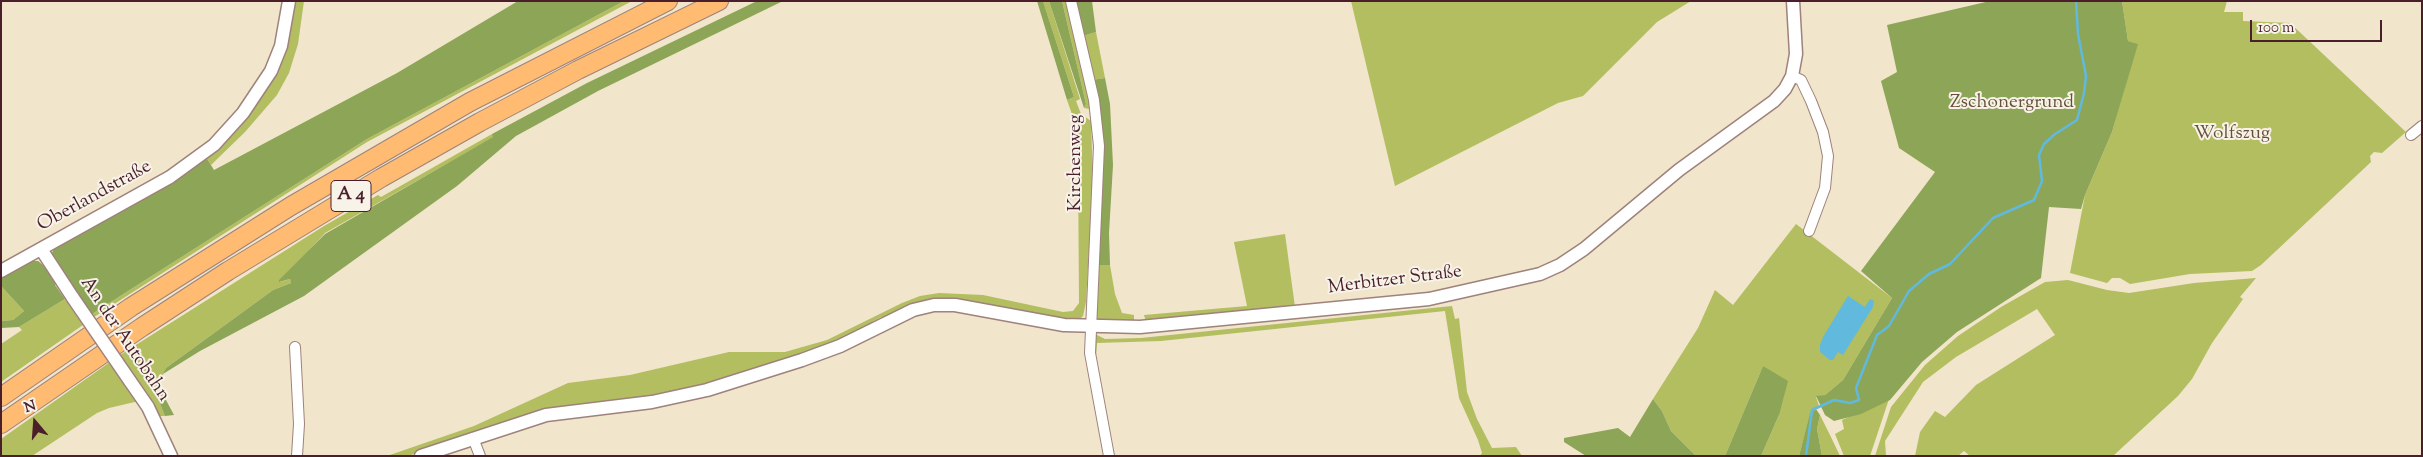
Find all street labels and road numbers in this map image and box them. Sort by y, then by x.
street label: Kirchenweg [1066,115,1088,211]
street label: Oberlandstraße [34,156,156,238]
road number: A 4 [331,180,371,212]
street label: Merbitzer Straße [1327,261,1463,301]
street label: An der Autobahn [74,273,174,407]

